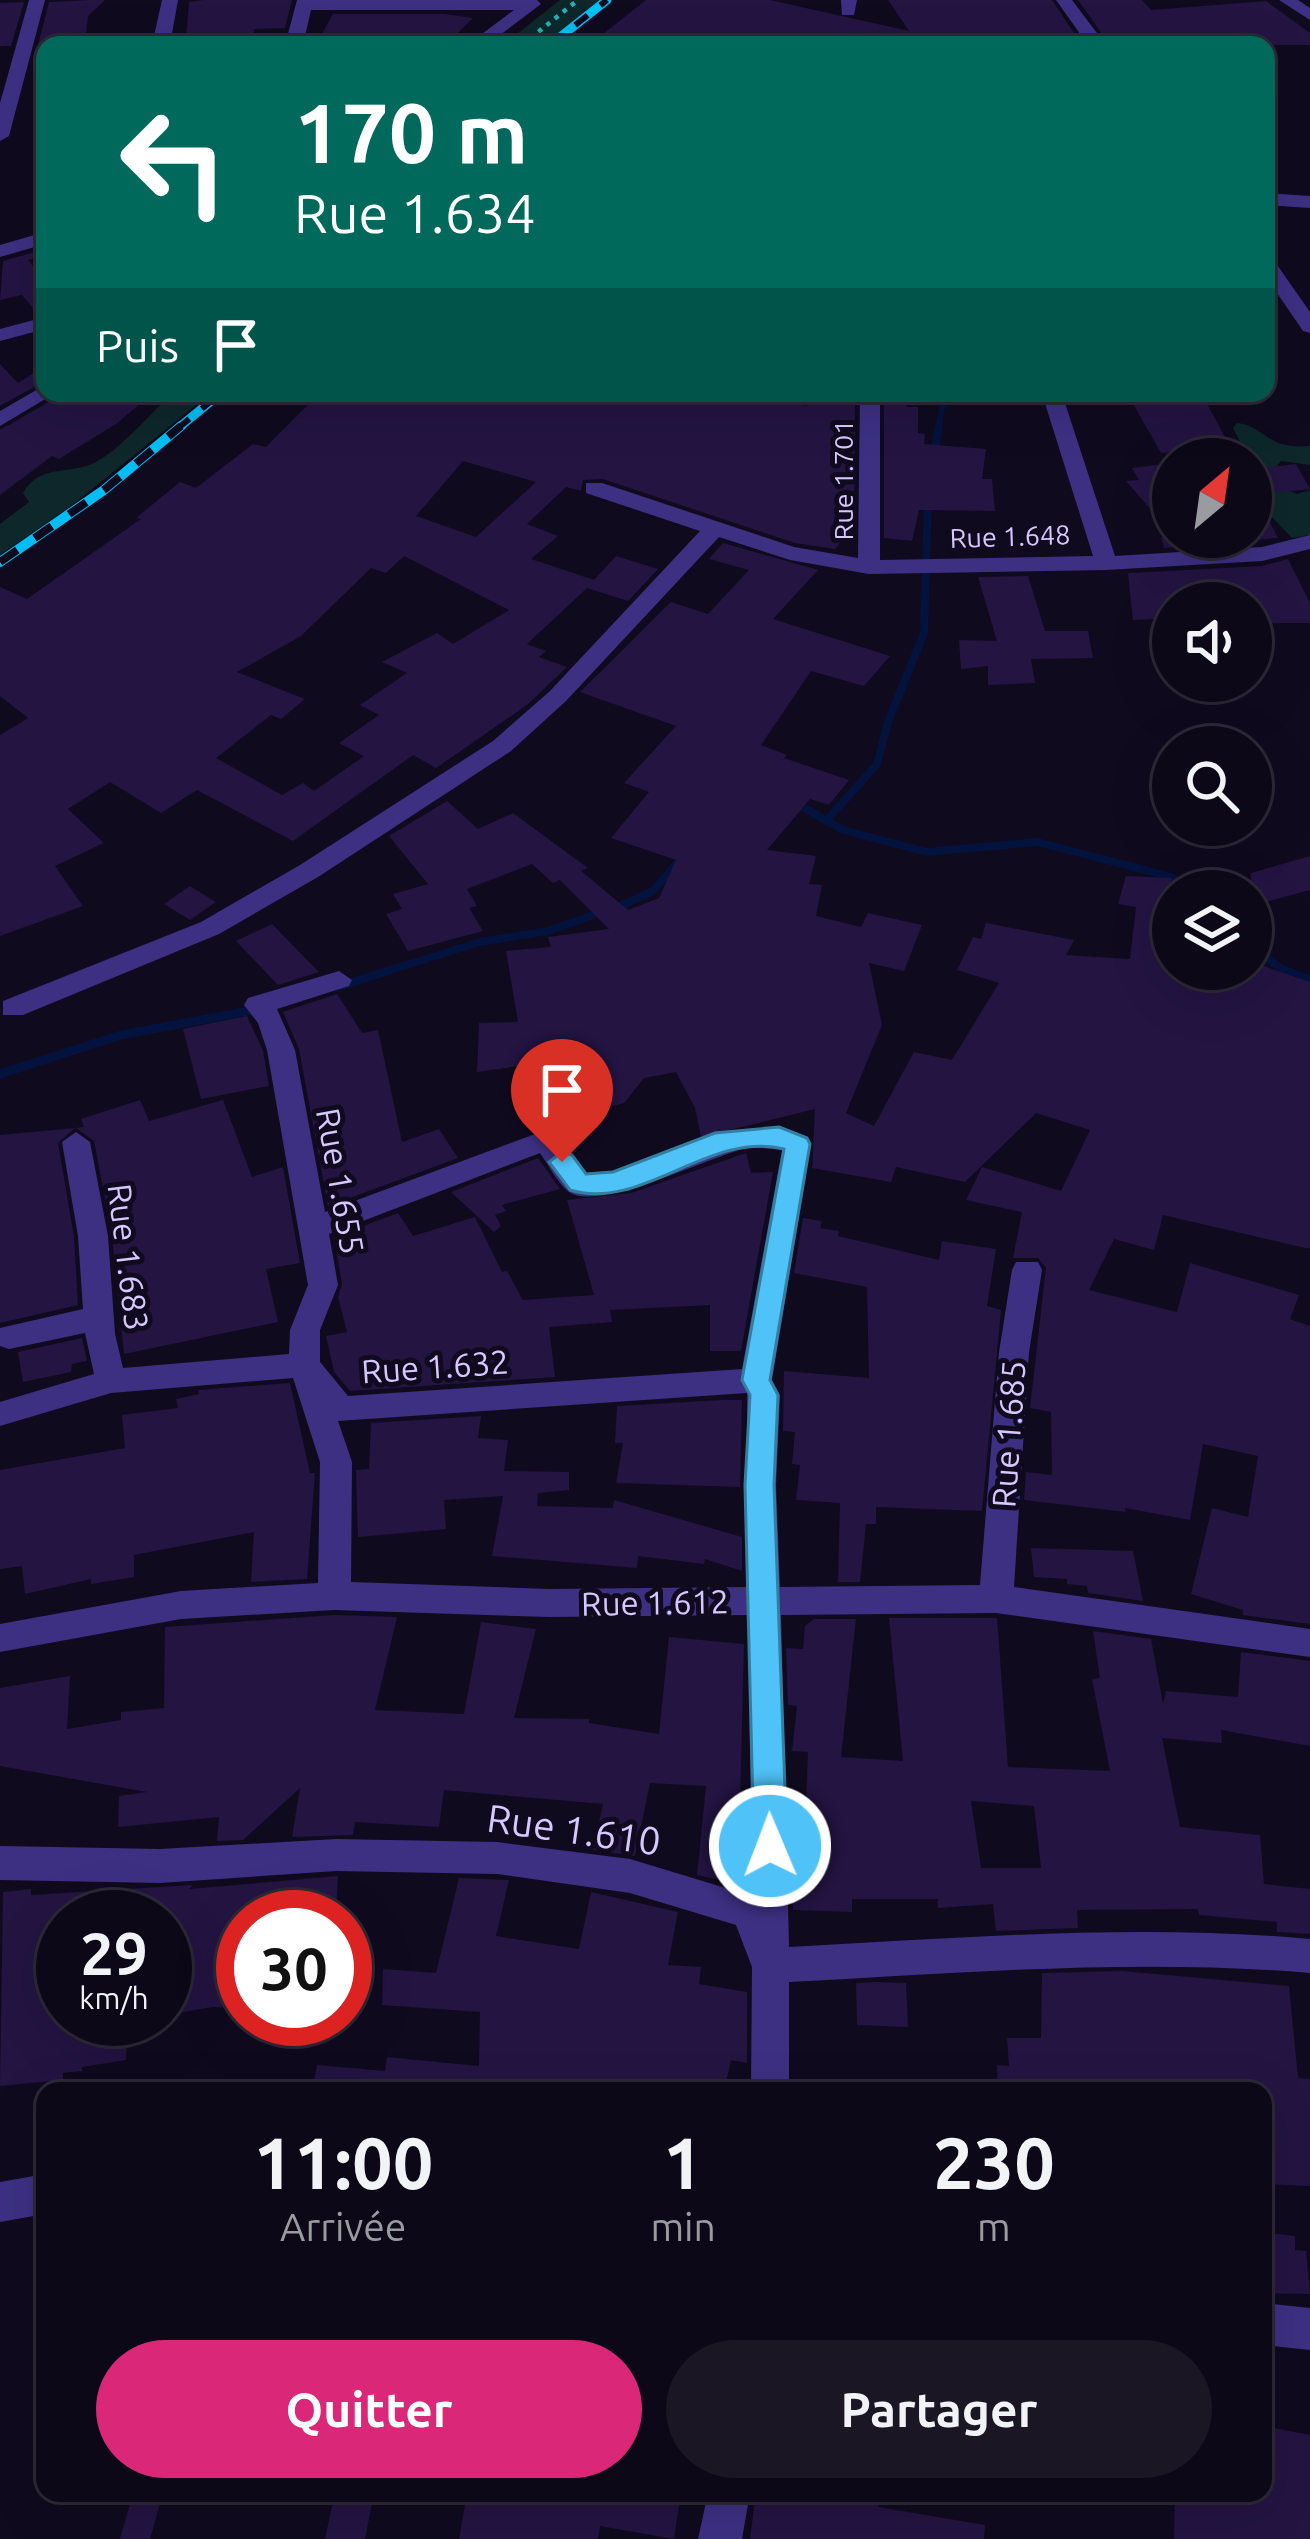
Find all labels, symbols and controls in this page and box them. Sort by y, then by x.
icon: left [96,84,252,240]
text: 170 m [294,85,528,179]
text: Rue 1.634 [294,183,536,243]
icon: arrive [203,312,269,378]
text: Puis [96,320,179,371]
street label: Rue 1.701 [828,420,858,540]
north arrow [1152,438,1272,558]
map controls [1152,438,1272,990]
street label: Rue 1.648 [949,519,1071,553]
button: sound [1152,582,1272,702]
button: search [1152,726,1272,846]
button: layers [1152,870,1272,990]
pin [511,1039,613,1162]
icon: arrive [529,1057,595,1123]
street label: Rue 1.655 [310,1105,372,1257]
street label: Rue 1.683 [102,1181,156,1333]
street label: Rue 1.632 [360,1342,510,1390]
street label: Rue 1.685 [984,1359,1032,1509]
street label: Rue 1.612 [581,1582,729,1622]
position arrow [707,1783,833,1909]
street label: Rue 1.610 [485,1796,663,1862]
speed limit sign: 30 [216,1890,372,2046]
text: 29 [80,1919,148,1986]
text: km/h [79,1981,149,2015]
text: 11:00 [253,2122,433,2203]
text: 1 [663,2122,703,2203]
text: 230 [933,2122,1055,2203]
text: Arrivée [280,2205,406,2248]
text: min [650,2205,716,2248]
text: m [977,2205,1011,2248]
button: Quitter [96,2340,642,2478]
button: Partager [666,2340,1212,2478]

